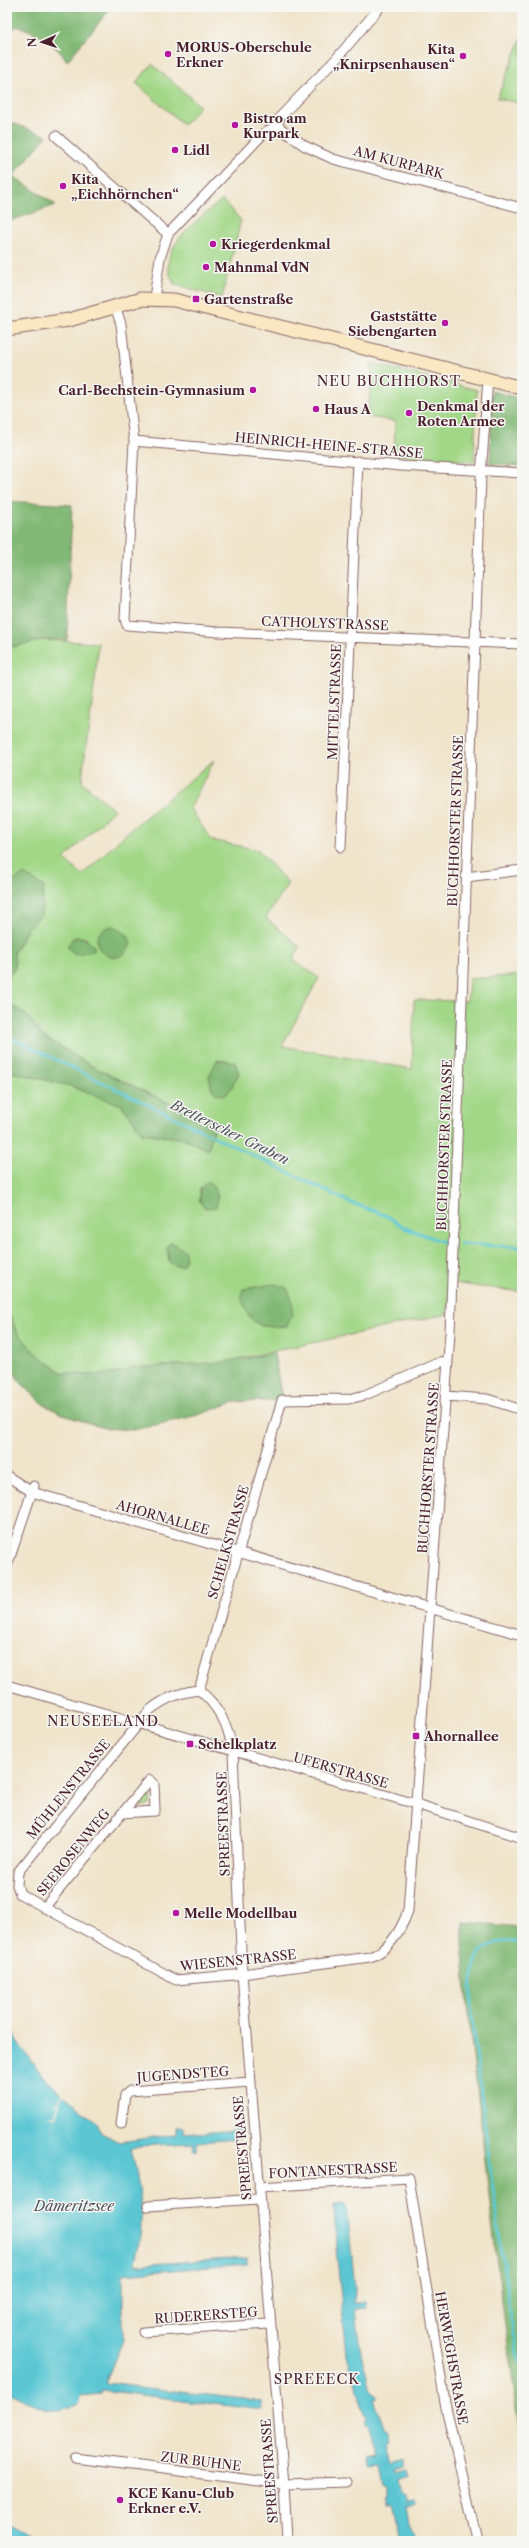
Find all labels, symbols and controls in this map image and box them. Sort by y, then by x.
north arrow [22,22,62,62]
text: N [25,37,39,48]
place label: MORUS-Oberschule Erkner [176,39,312,70]
place label: Kita „Knirpsenhausen“ [333,41,455,72]
marker: MORUS-Oberschule Erkner [163,49,173,59]
marker: Kita „Knirpsenhausen“ [458,51,468,61]
place label: Bistro am Kurpark [243,110,307,141]
marker: Bistro am Kurpark [230,120,240,130]
place label: Lidl [183,142,210,158]
street label: AM KURPARK [351,142,447,182]
marker: Lidl [170,145,180,155]
place label: Kita „Eichhörnchen“ [71,171,179,202]
marker: Kita „Eichhörnchen“ [58,181,68,191]
place label: Kriegerdenkmal [221,236,331,252]
marker: Kriegerdenkmal [208,239,218,249]
place label: Mahnmal VdN [214,259,310,275]
marker: Mahnmal VdN [201,262,211,272]
place label: Gartenstraße [204,291,293,307]
marker: Gartenstraße [191,294,201,304]
place label: Gaststätte Siebengarten [348,308,437,339]
marker: Gaststätte Siebengarten [440,318,450,328]
district label: NEU BUCHHORST [317,372,461,390]
place label: Carl-Bechstein-Gymnasium [58,382,245,398]
marker: Carl-Bechstein-Gymnasium [248,385,258,395]
place label: Denkmal der Roten Armee [417,398,505,429]
place label: Haus A [324,401,372,417]
marker: Haus A [311,404,321,414]
marker: Denkmal der Roten Armee [404,408,414,418]
street label: HEINRICH-HEINE-STRASSE [234,429,424,461]
street label: CATHOLYSTRASSE [261,613,389,633]
street label: MITTELSTRASSE [324,644,344,760]
street label: BUCHHORSTER STRASSE [444,735,466,907]
street label: BUCHHORSTER STRASSE [433,1059,455,1231]
water label: Bretterscher Graben [167,1095,292,1169]
street label: BUCHHORSTER STRASSE [414,1382,442,1554]
street label: SCHELKSTRASSE [204,1483,252,1601]
street label: AHORNALLEE [114,1496,211,1538]
district label: NEUSEELAND [47,1712,159,1730]
place label: Ahornallee [423,1728,499,1744]
marker: Ahornallee [411,1731,421,1741]
street label: MÜHLENSTRASSE [23,1736,113,1842]
place label: Schelkplatz [198,1736,277,1752]
marker: Schelkplatz [185,1739,195,1749]
street label: UFERSTRASSE [292,1749,390,1791]
street label: SPREESTRASSE [213,1771,233,1877]
street label: SEEROSENWEG [33,1805,113,1899]
place label: Melle Modellbau [184,1905,298,1921]
marker: Melle Modellbau [171,1908,181,1918]
street label: WIESENSTRASSE [178,1946,297,1974]
street label: JUGENDSTEG [134,2063,230,2085]
street label: SPREESTRASSE [229,2095,255,2201]
street label: FONTANESTRASSE [268,2159,398,2181]
water label: Dämeritzsee [33,2197,115,2215]
street label: HERWEGHSTRASSE [432,2290,472,2426]
street label: RUDERERSTEG [154,2303,259,2327]
district label: SPREEECK [274,2370,360,2388]
street label: SPREESTRASSE [257,2418,281,2524]
street label: ZUR BUHNE [160,2448,242,2474]
place label: KCE Kanu-Club Erkner e.V. [128,2485,234,2516]
marker: KCE Kanu-Club Erkner e.V. [115,2495,125,2505]

